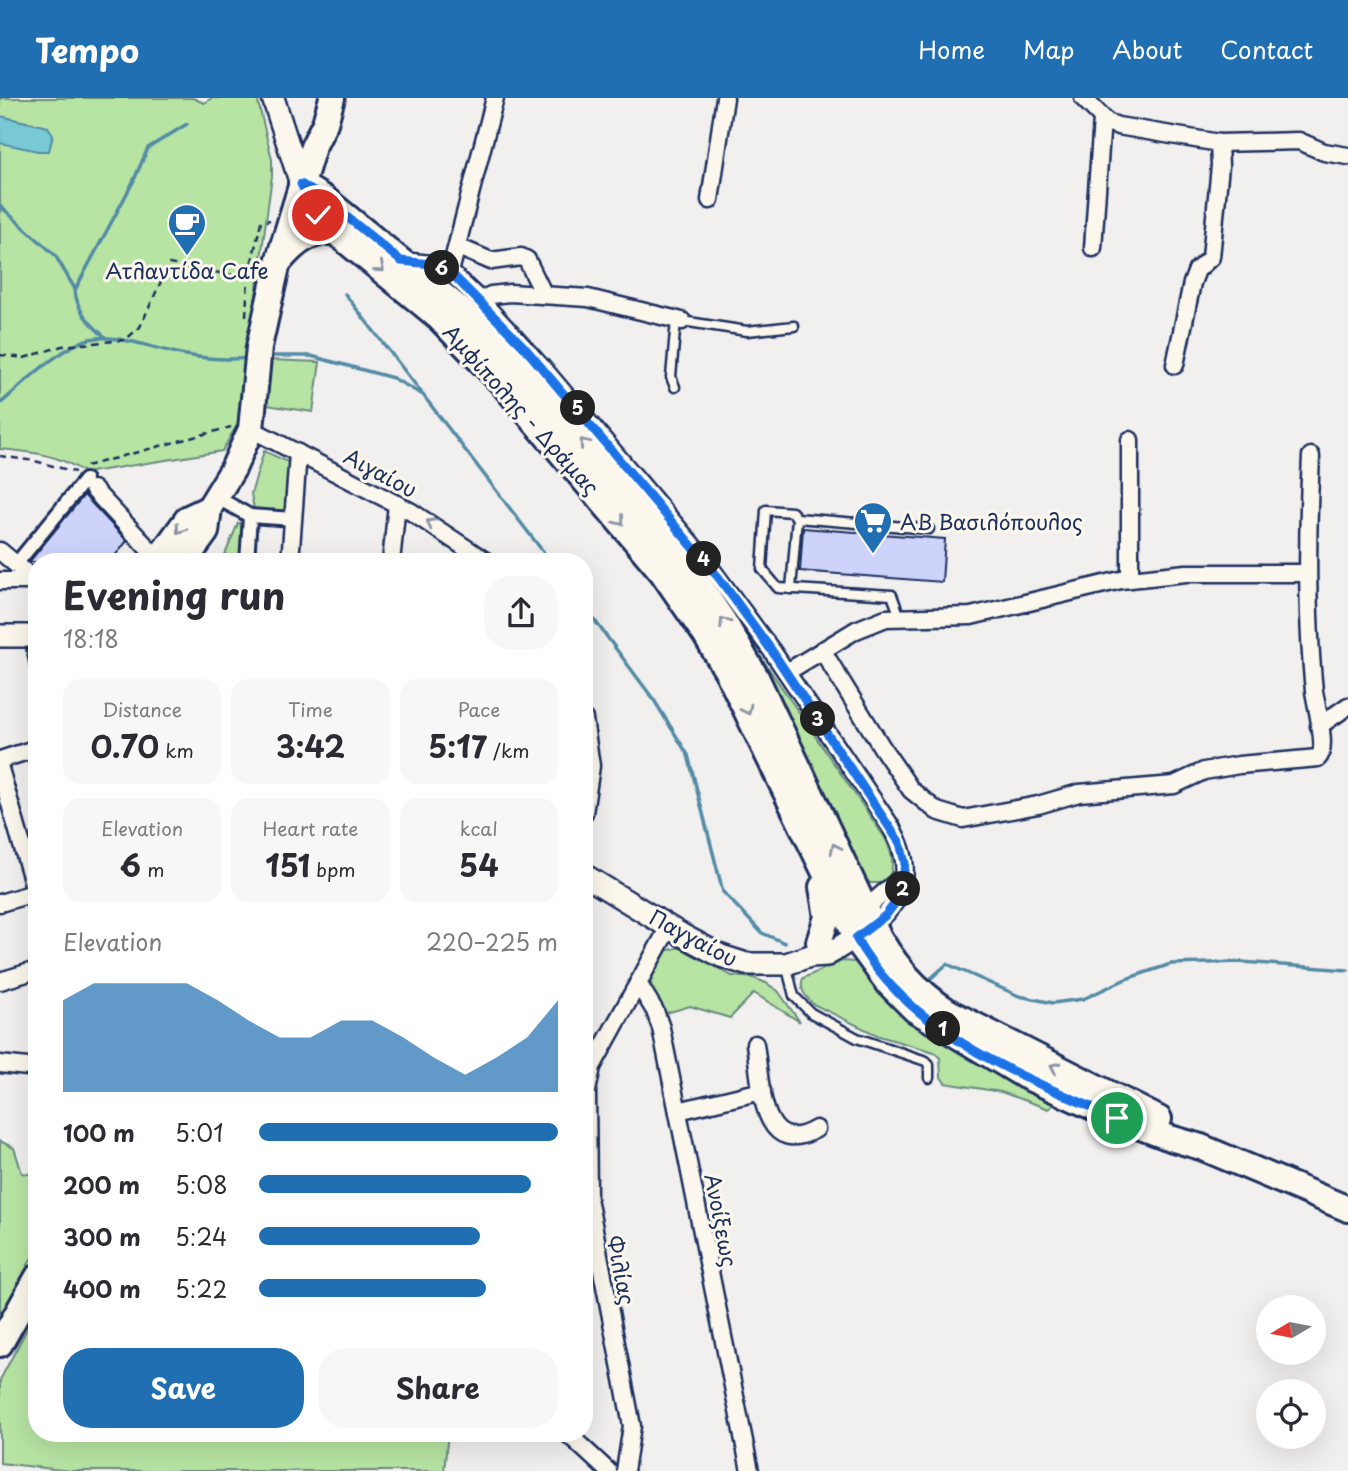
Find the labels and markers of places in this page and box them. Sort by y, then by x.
pin [288,185,348,245]
cafe icon: Ατλαντίδα Cafe [166,202,208,257]
pin: 6 [424,250,460,286]
place label: Ατλαντίδα Cafe [105,254,269,286]
pin: 5 [560,390,596,426]
supermarket icon: ΑΒ Βασιλόπουλος [852,500,894,555]
place label: ΑΒ Βασιλόπουλος [900,505,1083,537]
pin: 4 [686,542,722,576]
pin: 3 [800,702,836,736]
pin: 2 [886,872,920,906]
pin: 1 [926,1012,960,1046]
pin [1087,1088,1147,1148]

